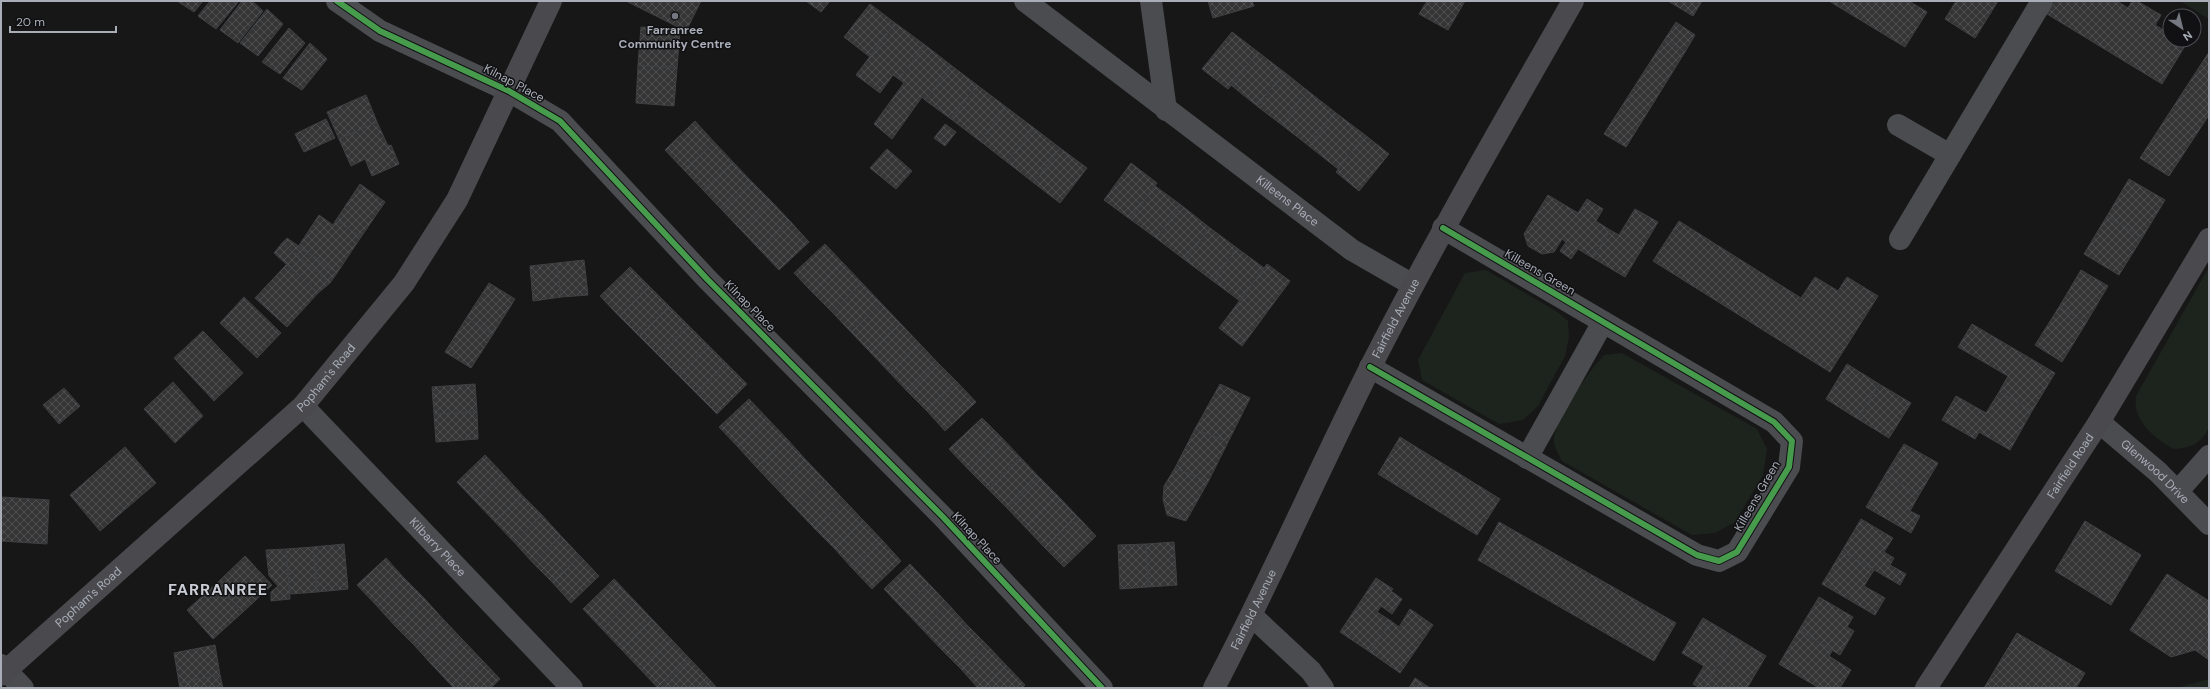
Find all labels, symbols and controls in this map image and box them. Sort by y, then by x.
scale bar [10,8,116,34]
north arrow [2162,8,2202,48]
marker: Farranree Community Centre [670,11,680,21]
text: 20 m [16,14,45,30]
place label: Farranree Community Centre [619,22,731,52]
text: N [2180,28,2195,44]
street label: Kilnap Place [481,60,547,106]
street label: Killeens Place [1253,172,1322,230]
street label: Killeens Green [1502,245,1578,299]
street label: Fairfield Avenue [1368,276,1423,361]
street label: Kilnap Place [721,277,779,335]
street label: Popham's Road [294,340,359,416]
street label: Fairfield Road [2043,430,2098,502]
street label: Glenwood Drive [2118,436,2193,507]
street label: Killeens Green [1730,458,1784,534]
street label: Kilnap Place [948,508,1006,568]
street label: Kilbarry Place [406,514,469,580]
street label: Popham's Road [52,563,125,631]
street label: Fairfield Avenue [1227,566,1280,652]
district label: FARRANREE [168,579,268,600]

